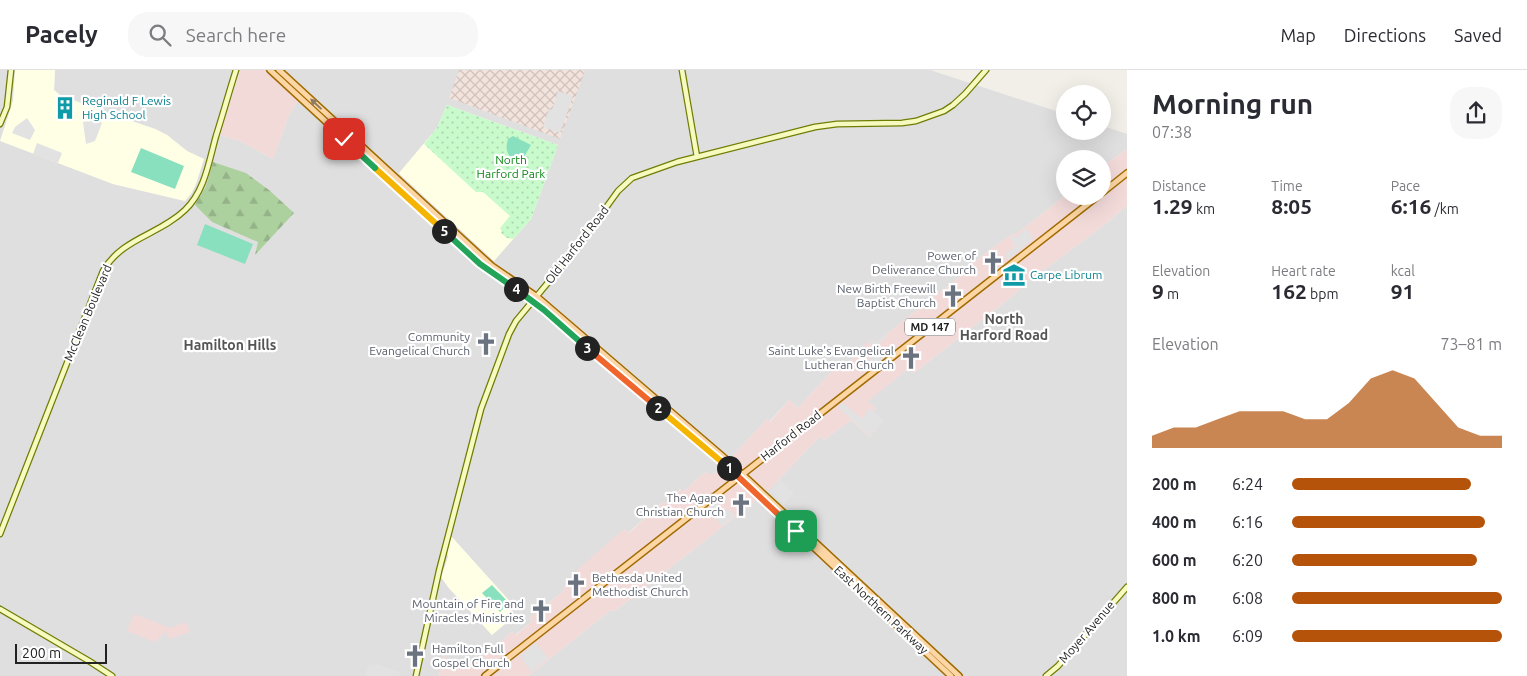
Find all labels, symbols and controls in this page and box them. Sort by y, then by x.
search box [128,12,478,57]
text: Pacely [25,21,98,48]
icon: search [146,21,174,49]
text: Search here [186,24,286,46]
text: Map [1280,25,1316,45]
text: Directions [1344,25,1426,45]
text: Saved [1454,25,1502,45]
map controls [1056,85,1111,205]
button: locate [1056,85,1111,140]
button: share [1450,87,1502,139]
text: Morning run [1152,88,1313,119]
place label: Reginald F Lewis High School [82,94,171,121]
building icon: Reginald F Lewis High School [52,95,78,121]
one-way arrow [311,98,323,110]
pin [323,118,365,160]
text: 07:38 [1152,123,1192,141]
icon: check [330,125,358,153]
button: layers [1056,150,1111,205]
park label: North Harford Park [477,153,545,180]
text: Distance [1152,178,1206,194]
text: Time [1271,178,1303,194]
text: Pace [1391,178,1420,194]
text: 1.29 [1152,194,1193,218]
text: 8:05 [1271,194,1312,218]
text: 6:16 [1391,194,1431,218]
text: km [1193,201,1215,217]
text: /km [1431,201,1459,217]
street label: Old Harford Road [542,203,611,286]
pin: 5 [432,218,456,244]
text: 5 [441,223,448,239]
place label: Power of Deliverance Church [872,249,976,276]
church icon: Power of Deliverance Church [980,250,1006,276]
museum icon: Carpe Librum [1001,262,1027,288]
street label: McClean Boulevard [61,263,114,363]
text: Elevation [1152,263,1210,279]
text: Heart rate [1271,263,1336,279]
text: kcal [1391,263,1415,279]
place label: Carpe Librum [1030,268,1102,281]
pin: 4 [504,276,528,302]
text: 9 [1152,279,1164,303]
text: 162 [1271,279,1307,303]
text: 91 [1391,279,1414,303]
text: 4 [513,281,520,297]
place label: New Birth Freewill Baptist Church [837,282,936,309]
church icon: New Birth Freewill Baptist Church [940,283,966,309]
text: m [1164,286,1179,302]
text: bpm [1307,286,1339,302]
district label: North Harford Road [960,311,1048,343]
road number: MD 147 [905,318,955,336]
place label: Community Evangelical Church [369,330,470,357]
church icon: Community Evangelical Church [473,331,499,357]
text: Elevation [1152,335,1219,353]
text: 73–81 m [1440,335,1502,353]
pin: 3 [574,336,600,360]
district label: Hamilton Hills [184,337,277,353]
text: 3 [584,340,591,356]
place label: Saint Luke's Evangelical Lutheran Church [768,344,894,371]
church icon: Saint Luke's Evangelical Lutheran Church [898,345,924,371]
pin: 2 [646,396,670,420]
text: 2 [655,400,662,416]
street label: Harford Road [758,408,823,463]
pin: 1 [716,456,742,480]
text: 1 [726,460,733,476]
text: 200 m [1152,475,1197,493]
text: 6:24 [1232,475,1263,493]
place label: The Agape Christian Church [636,491,724,518]
church icon: The Agape Christian Church [728,492,754,518]
pin [775,510,817,552]
text: 400 m [1152,513,1197,531]
text: 6:16 [1232,513,1263,531]
icon: arrive [782,517,810,545]
text: 600 m [1152,551,1197,569]
text: 6:20 [1232,551,1263,569]
street label: East Northern Parkway [832,563,931,657]
place label: Bethesda United Methodist Church [592,571,688,598]
church icon: Bethesda United Methodist Church [563,572,589,598]
text: 800 m [1152,589,1197,607]
text: 6:08 [1232,589,1263,607]
place label: Mountain of Fire and Miracles Ministries [412,597,524,624]
church icon: Mountain of Fire and Miracles Ministries [528,598,554,624]
street label: Moyer Avenue [1056,598,1117,665]
text: 1.0 km [1152,627,1201,645]
text: 6:09 [1232,627,1263,645]
scale bar [15,641,108,664]
place label: Hamilton Full Gospel Church [432,642,510,669]
church icon: Hamilton Full Gospel Church [402,643,428,669]
text: 200 m [22,645,61,661]

